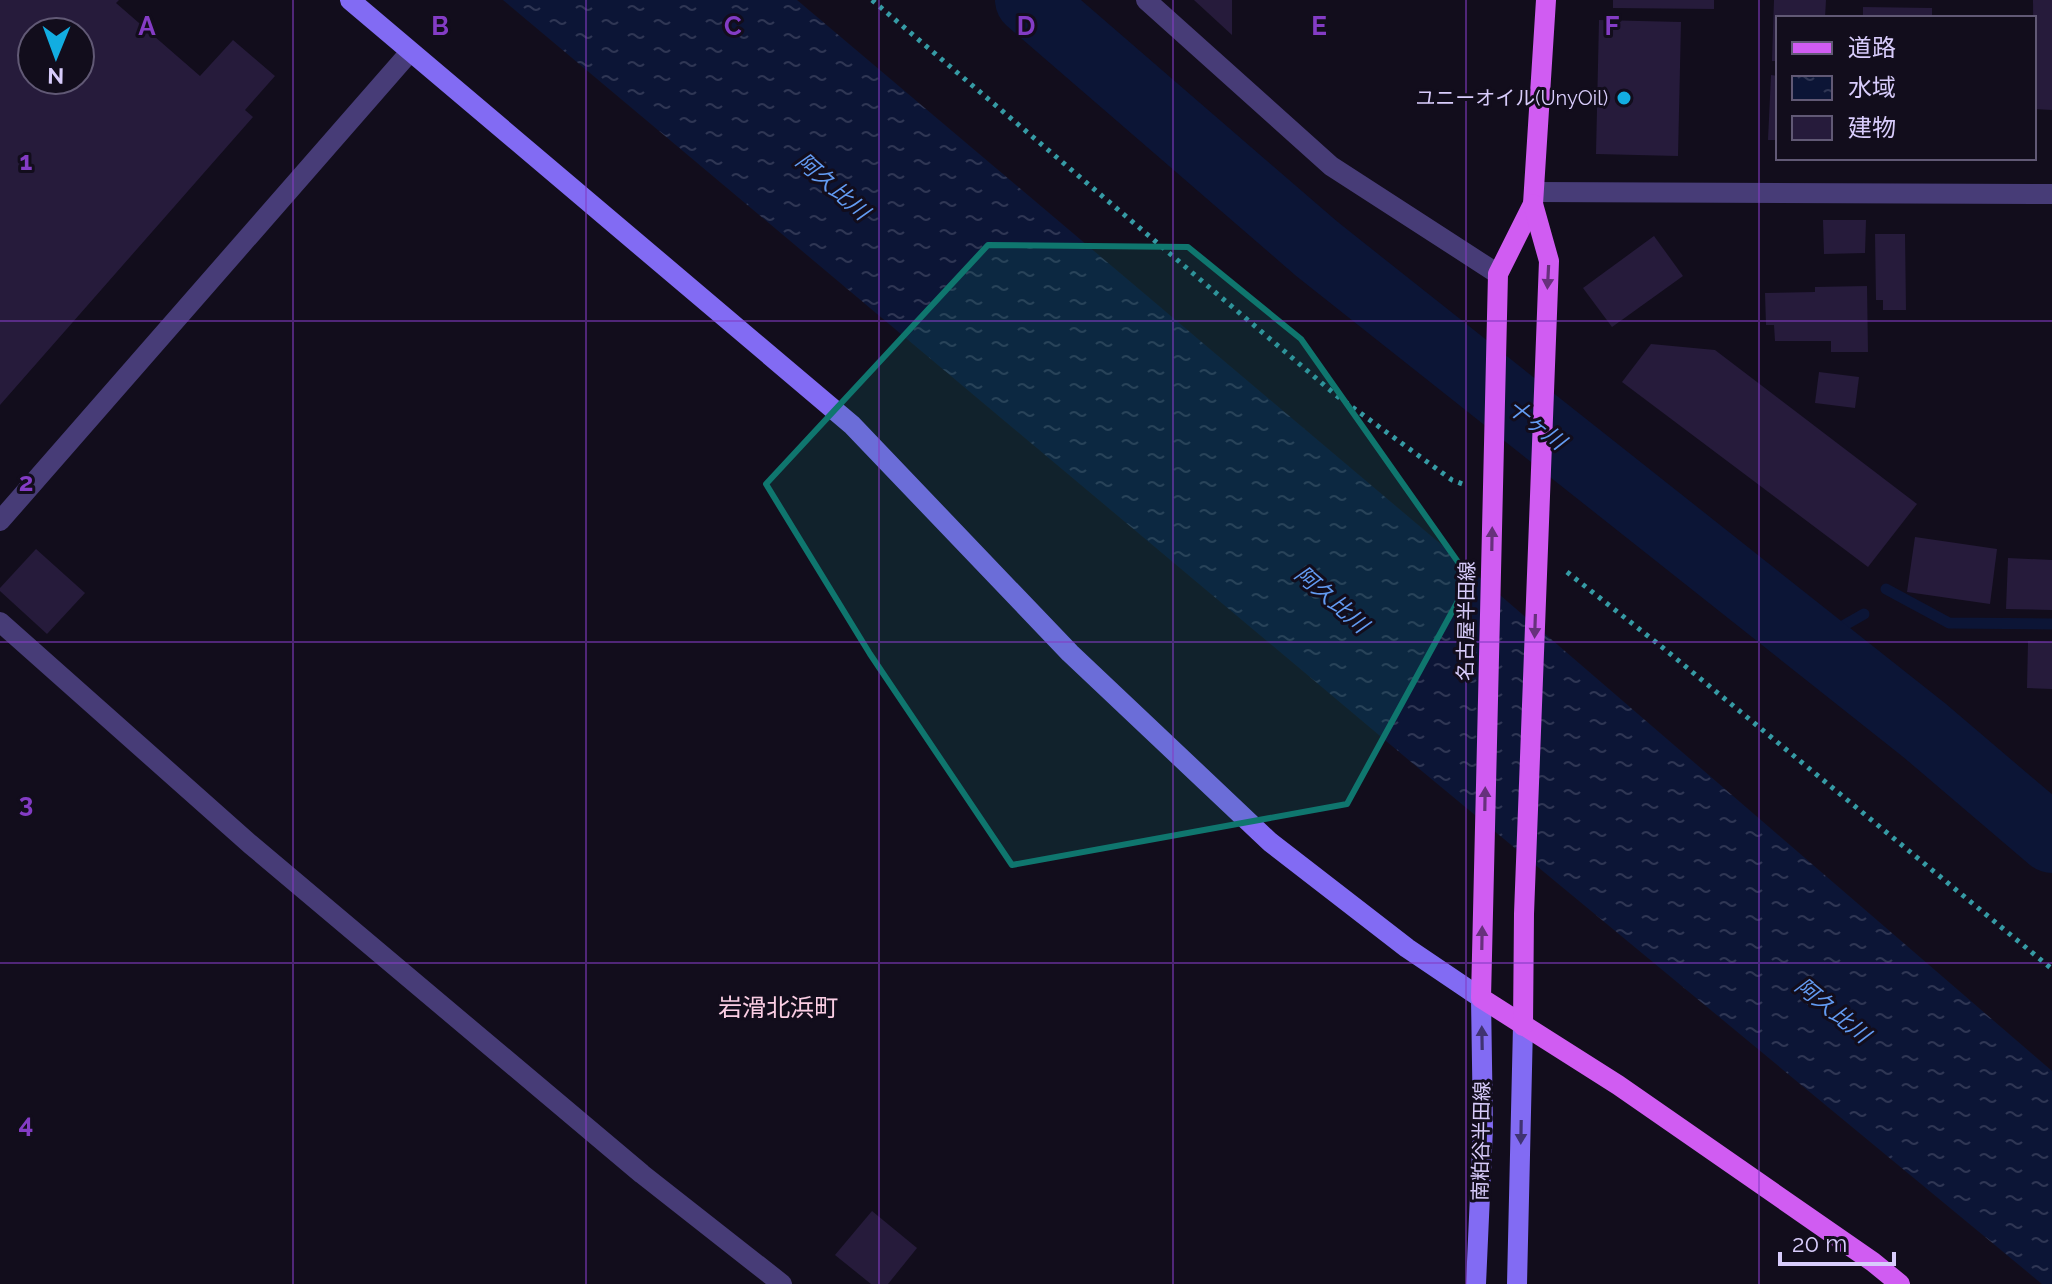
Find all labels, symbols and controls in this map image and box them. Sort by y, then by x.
text: A [138,11,156,41]
text: B [431,11,449,41]
text: C [724,11,742,41]
text: D [1017,11,1035,41]
text: E [1311,11,1327,41]
text: F [1605,11,1620,41]
north arrow [16,16,96,96]
legend [1776,16,2036,160]
text: 道路 [1848,33,1896,62]
text: N [47,63,64,89]
text: 水域 [1848,73,1896,102]
place label: ユニーオイル(UnyOil) [1415,86,1608,110]
marker: ユニーオイル(UnyOil) [1615,89,1633,107]
text: 建物 [1848,113,1896,142]
text: 1 [20,146,33,176]
water label: 阿久比川 [791,147,876,226]
one-way arrow [1542,265,1555,290]
water label: 十ヶ川 [1503,393,1573,456]
text: 2 [19,467,33,497]
one-way arrow [1485,526,1498,551]
water label: 阿久比川 [1290,560,1375,639]
street label: 名古屋半田線 [1453,561,1479,681]
one-way arrow [1528,614,1541,639]
one-way arrow [1479,786,1492,811]
text: 3 [19,788,33,818]
one-way arrow [1476,925,1489,950]
water label: 阿久比川 [1791,972,1877,1049]
district label: 岩滑北浜町 [718,993,838,1022]
one-way arrow [1476,1025,1488,1050]
street label: 南粕谷半田線 [1468,1081,1494,1201]
text: 4 [19,1109,33,1139]
one-way arrow [1515,1120,1528,1145]
scale bar [1780,1216,1894,1266]
text: 20 m [1792,1229,1847,1258]

